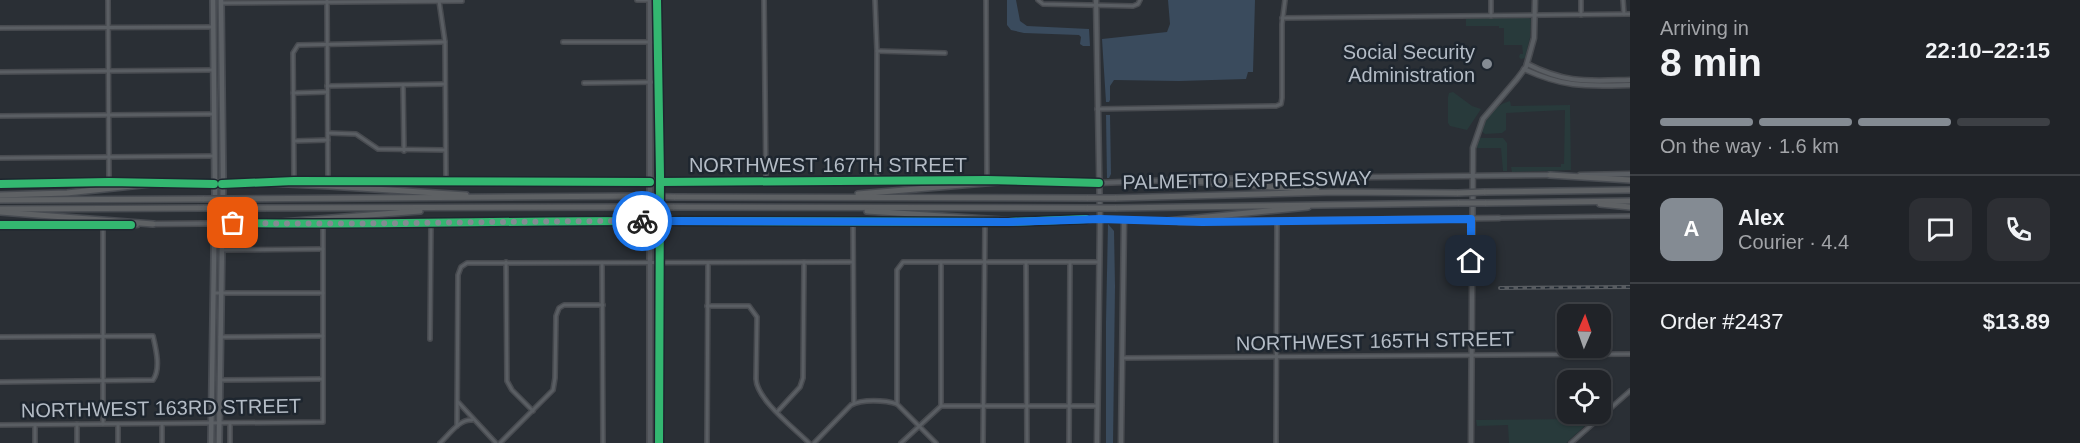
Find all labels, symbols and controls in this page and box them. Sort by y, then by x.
text: Arriving in [1660,17,1749,39]
text: 22:10–22:15 [1925,38,2050,63]
place label: Social Security Administration [1343,41,1475,86]
text: 8 min [1660,41,1762,84]
marker: Social Security Administration [1480,57,1494,71]
text: On the way · 1.6 km [1660,135,1839,157]
street label: NORTHWEST 167TH STREET [689,154,967,176]
street label: PALMETTO EXPRESSWAY [1122,167,1372,193]
courier [612,191,672,251]
pin [207,197,258,248]
button: chat [1909,198,1972,261]
button: phone [1987,198,2050,261]
icon: bike [626,205,659,238]
text: Alex [1738,205,1784,230]
icon: bag [216,206,249,239]
text: A [1684,216,1699,241]
text: Courier · 4.4 [1738,231,1849,253]
pin [1445,235,1496,286]
icon: home [1454,244,1487,277]
north arrow [1557,304,1611,358]
map controls [1557,304,1611,424]
text: Order #2437 [1660,309,1784,334]
text: $13.89 [1983,309,2050,334]
street label: NORTHWEST 165TH STREET [1236,328,1514,354]
button: locate [1557,370,1611,424]
street label: NORTHWEST 163RD STREET [21,395,301,421]

